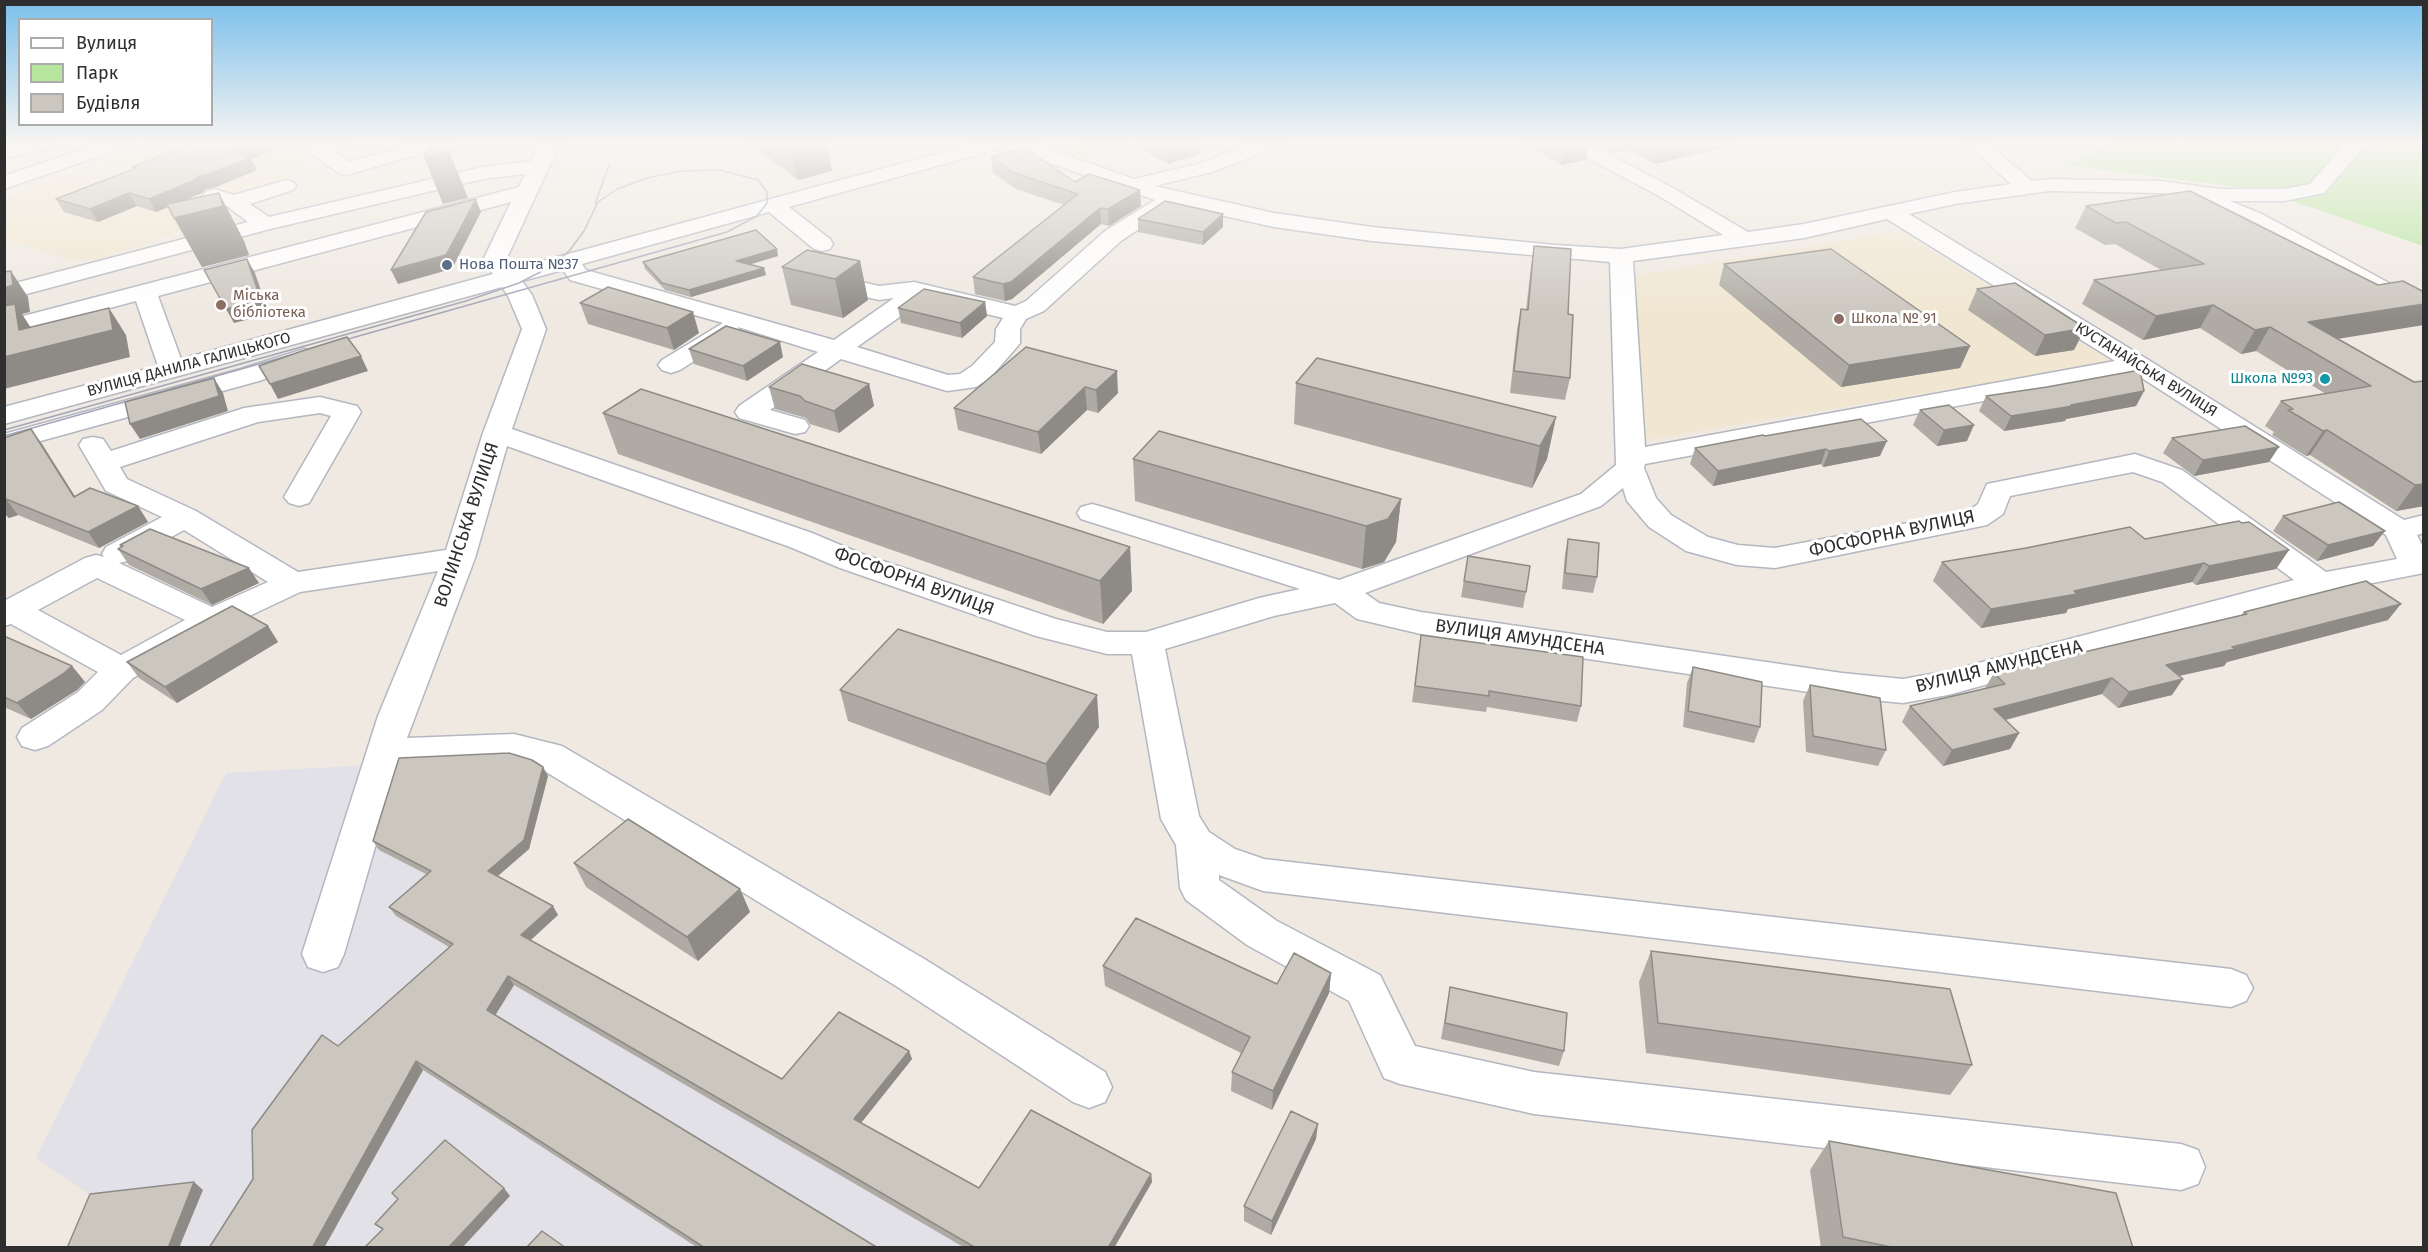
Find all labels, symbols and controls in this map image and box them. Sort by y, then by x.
legend [18,18,213,126]
text: Вулиця [76,32,137,54]
text: Парк [76,62,118,84]
text: Будівля [76,92,140,114]
place label: Нова Пошта №37 [459,256,578,274]
marker: Нова Пошта №37 [440,258,454,272]
place label: Міська бібліотека [233,287,306,322]
marker: Міська бібліотека [214,298,228,312]
place label: Школа № 91 [1851,310,1937,328]
marker: Школа № 91 [1832,312,1846,326]
street label: КУСТАНАЙСЬКА ВУЛИЦЯ [2072,319,2220,421]
street label: ВУЛИЦЯ ДАНИЛА ГАЛИЦЬКОГО [85,329,293,401]
place label: Школа №93 [2230,370,2313,388]
marker: Школа №93 [2318,372,2332,386]
street label: ВОЛИНСЬКА ВУЛИЦЯ [430,440,504,610]
street label: ФОСФОРНА ВУЛИЦЯ [1807,506,1977,562]
street label: ФОСФОРНА ВУЛИЦЯ [831,543,997,621]
street label: ВУЛИЦЯ АМУНДСЕНА [1434,615,1606,661]
street label: ВУЛИЦЯ АМУНДСЕНА [1913,636,2085,698]

